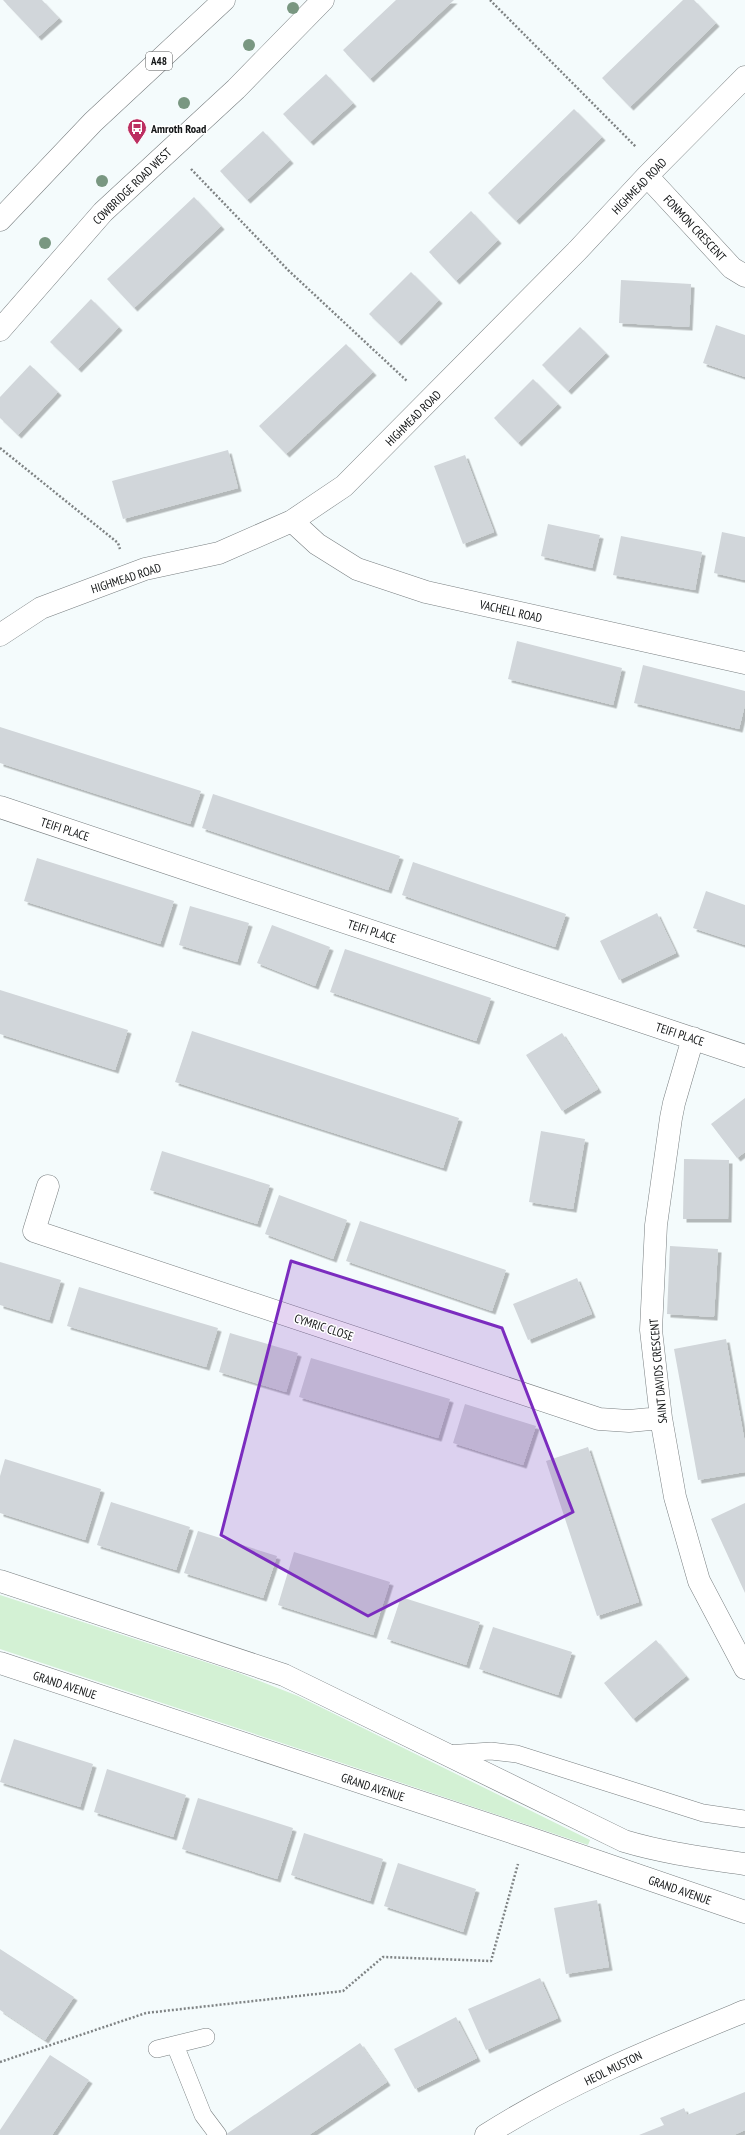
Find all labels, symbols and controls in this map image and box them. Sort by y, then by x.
road number: A48 [146,52,172,70]
bus stop icon: Amroth Road [126,117,148,145]
place label: Amroth Road [150,121,206,136]
street label: COWBRIDGE ROAD WEST [90,144,175,227]
street label: HIGHMEAD ROAD [608,155,670,217]
street label: FONMON CRESCENT [660,192,730,265]
street label: HIGHMEAD ROAD [382,387,444,449]
street label: HIGHMEAD ROAD [89,560,163,596]
street label: VACHELL ROAD [477,596,544,625]
street label: TEIFI PLACE [39,814,91,844]
street label: TEIFI PLACE [346,916,398,946]
street label: TEIFI PLACE [654,1019,706,1049]
street label: CYMRIC CLOSE [293,1310,355,1344]
street label: SAINT DAVIDS CRESCENT [646,1317,670,1424]
street label: GRAND AVENUE [31,1668,99,1702]
street label: GRAND AVENUE [339,1770,407,1804]
street label: GRAND AVENUE [646,1872,714,1908]
street label: HEOL MUSTON [582,2048,644,2088]

